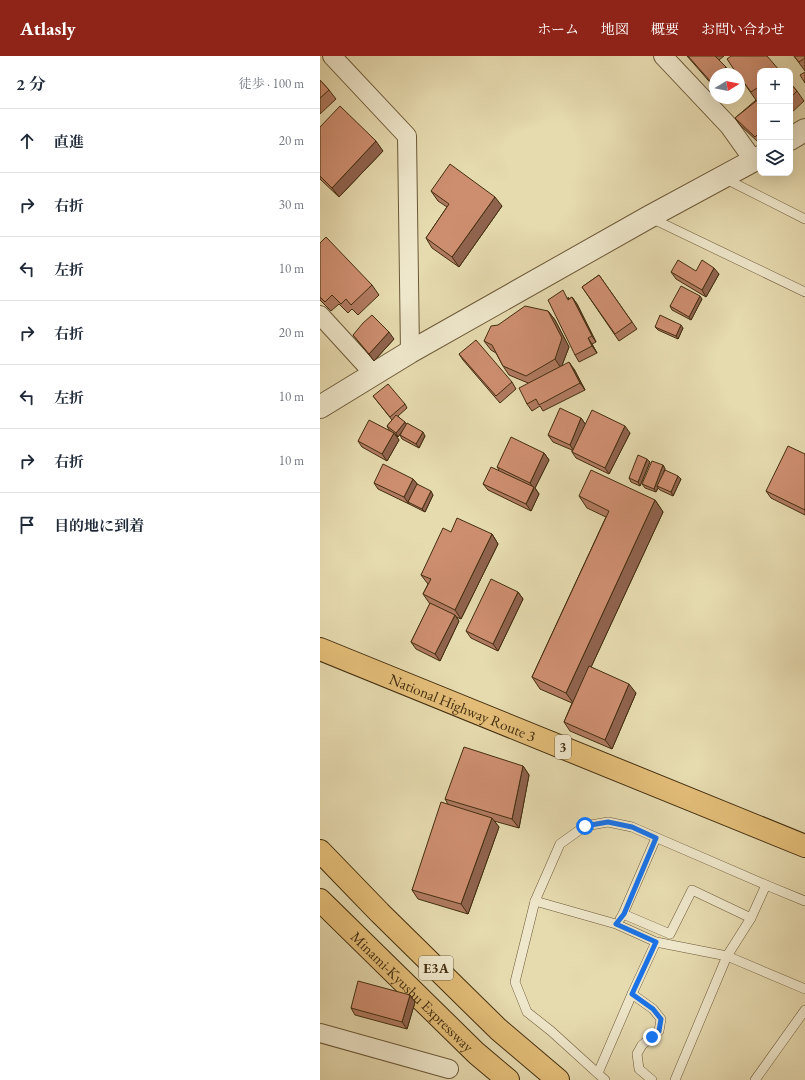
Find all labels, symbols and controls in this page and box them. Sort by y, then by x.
text: Atlasly [20,16,76,41]
text: ホーム [537,20,579,38]
text: 地図 [601,20,629,38]
text: 概要 [651,20,679,38]
text: お問い合わせ [701,20,785,38]
north arrow [709,68,745,104]
map controls [757,68,793,176]
button: + [757,68,793,104]
text: 2 分 [16,73,46,95]
text: 徒歩 · 100 m [239,75,304,92]
button: − [757,104,793,140]
icon: ahead [16,130,38,152]
text: 直進 [54,132,84,151]
text: 20 m [279,132,304,149]
button: layers [757,140,793,176]
icon: right [16,194,38,216]
text: 右折 [54,196,84,215]
text: 30 m [279,196,304,213]
icon: left [16,258,38,280]
text: 左折 [54,260,84,279]
text: 10 m [279,260,304,277]
icon: right [16,322,38,344]
text: 右折 [54,324,84,343]
text: 20 m [279,324,304,341]
icon: left [16,386,38,408]
text: 左折 [54,388,84,407]
text: 10 m [279,388,304,405]
icon: right [16,450,38,472]
text: 右折 [54,452,84,471]
text: 10 m [279,452,304,469]
icon: arrive [16,514,38,536]
text: 目的地に到着 [54,516,144,535]
street label: National Highway Route 3 [387,669,539,745]
road number: 3 [555,735,571,759]
route start [576,817,594,835]
street label: Minami-Kyushu Expressway [347,927,479,1056]
road number: E3A [419,956,453,980]
route end [643,1028,661,1046]

